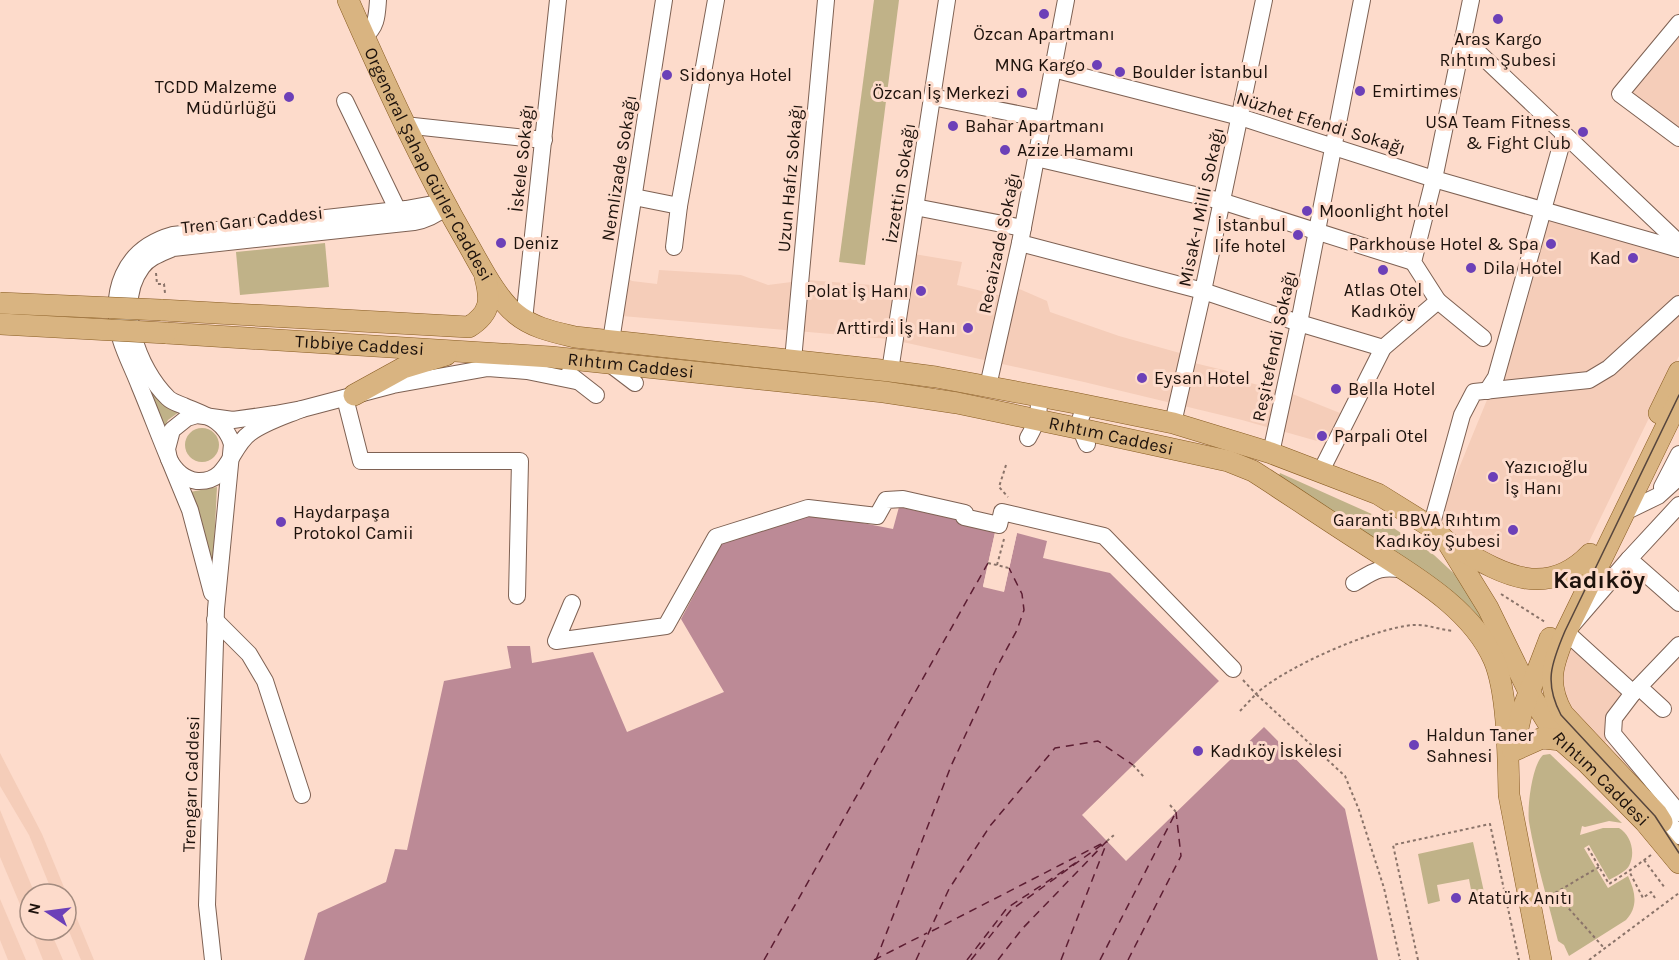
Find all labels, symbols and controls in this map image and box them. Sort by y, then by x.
marker: Özcan Apartmanı [1037,7,1051,21]
marker: Aras Kargo Rıhtım Şubesi [1491,12,1505,26]
place label: Özcan Apartmanı [973,23,1115,45]
place label: Aras Kargo Rıhtım Şubesi [1439,28,1557,71]
street label: Orgeneral Şahap Gürler Caddesi [360,44,498,285]
place label: MNG Kargo [995,54,1085,76]
marker: MNG Kargo [1090,58,1104,72]
place label: Boulder İstanbul [1132,61,1268,83]
place label: Sidonya Hotel [679,64,792,86]
marker: Boulder İstanbul [1113,65,1127,79]
marker: Sidonya Hotel [660,68,674,82]
place label: TCDD Malzeme Müdürlüğü [155,76,277,119]
place label: Emirtimes [1372,80,1459,102]
place label: Özcan İş Merkezi [872,82,1010,104]
marker: Emirtimes [1353,84,1367,98]
marker: Özcan İş Merkezi [1015,86,1029,100]
street label: Nüzhet Efendi Sokağı [1234,87,1408,159]
marker: TCDD Malzeme Müdürlüğü [282,90,296,104]
street label: Nemlizade Sokağı [597,93,641,243]
street label: İskele Sokağı [505,103,539,213]
street label: Uzun Hafız Sokağı [773,103,807,253]
place label: USA Team Fitness & Fight Club [1425,111,1571,154]
place label: Bahar Apartmanı [965,115,1105,137]
marker: Bahar Apartmanı [946,119,960,133]
street label: İzzettin Sokağı [880,121,920,245]
street label: Misak-ı Milli Sokağı [1173,125,1229,289]
marker: USA Team Fitness & Fight Club [1576,125,1590,139]
place label: Azize Hamamı [1017,139,1134,161]
marker: Azize Hamamı [998,143,1012,157]
street label: Recaizade Sokağı [973,170,1025,316]
place label: Moonlight hotel [1319,200,1449,222]
street label: Tren Garı Caddesi [180,202,324,238]
marker: Moonlight hotel [1300,204,1314,218]
place label: İstanbul life hotel [1214,214,1286,257]
marker: İstanbul life hotel [1291,228,1305,242]
place label: Deniz [513,232,559,254]
place label: Parkhouse Hotel & Spa [1349,233,1539,255]
marker: Deniz [494,236,508,250]
marker: Parkhouse Hotel & Spa [1544,237,1558,251]
place label: Kad [1589,247,1621,269]
marker: Kad [1626,251,1640,265]
place label: Dila Hotel [1483,257,1562,279]
marker: Dila Hotel [1464,261,1478,275]
marker: Atlas Otel Kadıköy [1376,263,1390,277]
street label: Reşitefendi Sokağı [1247,268,1301,424]
place label: Atlas Otel Kadıköy [1344,279,1422,322]
place label: Polat İş Hanı [806,280,909,302]
marker: Polat İş Hanı [914,284,928,298]
place label: Arttirdi İş Hanı [836,317,956,339]
marker: Arttirdi İş Hanı [961,321,975,335]
street label: Tıbbiye Caddesi [294,330,425,360]
street label: Rıhtım Caddesi [567,348,695,383]
place label: Eysan Hotel [1154,367,1250,389]
marker: Eysan Hotel [1135,371,1149,385]
place label: Bella Hotel [1348,378,1436,400]
marker: Bella Hotel [1329,382,1343,396]
street label: Rıhtım Caddesi [1047,412,1176,460]
place label: Parpali Otel [1334,425,1428,447]
marker: Parpali Otel [1315,429,1329,443]
place label: Yazıcıoğlu İş Hanı [1505,456,1588,499]
marker: Yazıcıoğlu İş Hanı [1486,470,1500,484]
place label: Haydarpaşa Protokol Camii [293,501,414,544]
place label: Garanti BBVA Rıhtım Kadıköy Şubesi [1333,509,1501,552]
marker: Haydarpaşa Protokol Camii [274,515,288,529]
marker: Garanti BBVA Rıhtım Kadıköy Şubesi [1506,523,1520,537]
district label: Kadıköy [1553,566,1645,594]
street label: Trengarı Caddesi [178,715,204,853]
place label: Haldun Taner Sahnesi [1426,724,1534,767]
street label: Rıhtım Caddesi [1547,727,1654,831]
marker: Haldun Taner Sahnesi [1407,738,1421,752]
place label: Kadıköy İskelesi [1210,740,1343,762]
marker: Kadıköy İskelesi [1191,744,1205,758]
north arrow [18,882,78,942]
place label: Atatürk Anıtı [1468,887,1572,909]
marker: Atatürk Anıtı [1449,891,1463,905]
text: N [23,901,44,916]

